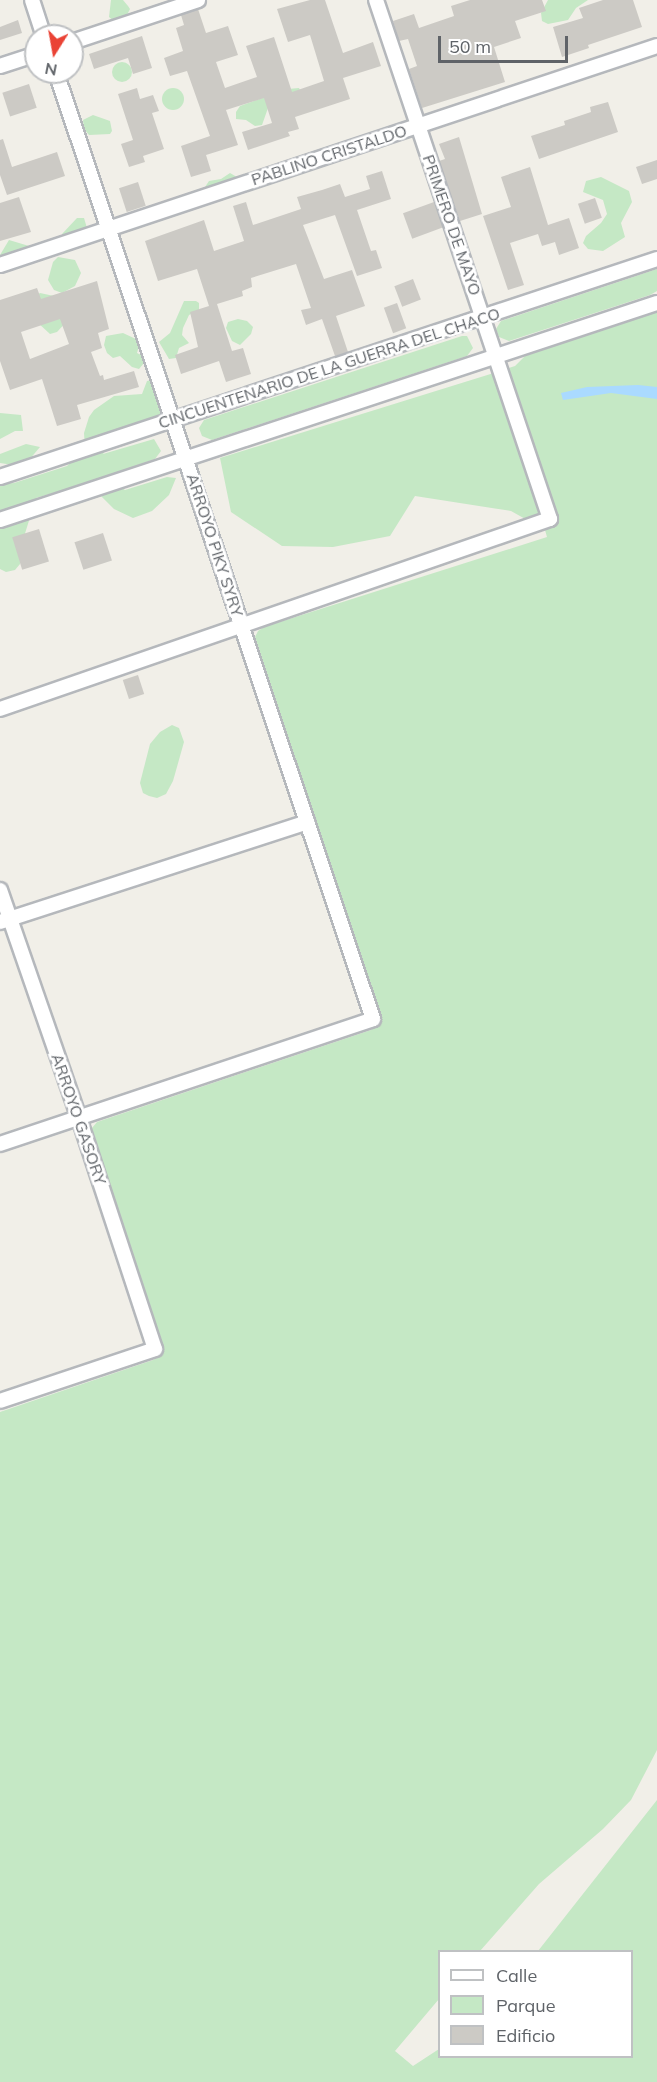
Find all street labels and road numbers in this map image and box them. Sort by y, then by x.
street label: PABLINO CRISTALDO [249,121,409,189]
street label: PRIMERO DE MAYO [419,152,485,298]
street label: CINCUENTENARIO DE LA GUERRA DEL CHACO [156,304,502,432]
street label: ARROYO PIKY SYRY [183,471,247,619]
street label: ARROYO GASORY [48,1051,110,1187]

